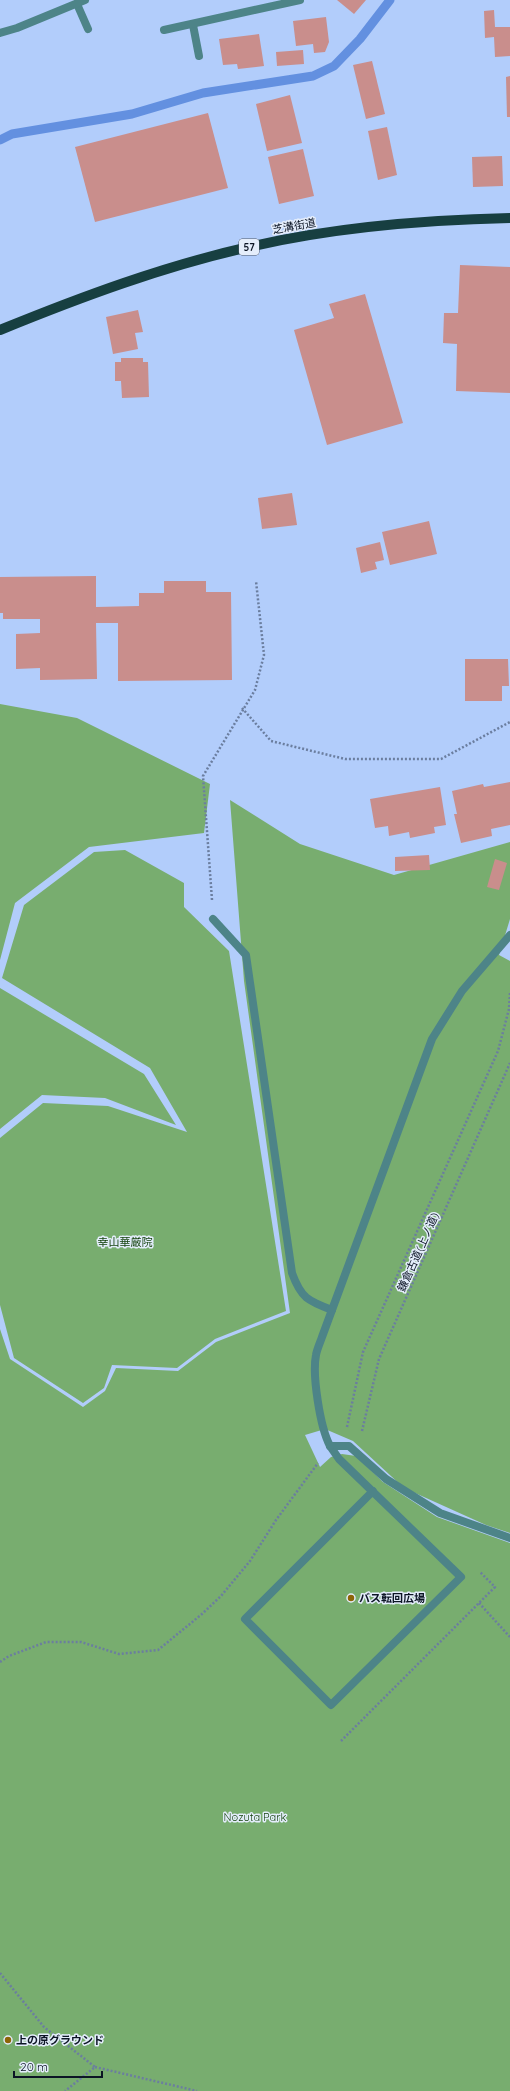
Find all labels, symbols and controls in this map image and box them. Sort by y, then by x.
street label: 芝溝街道 [271,215,317,237]
road number: 57 [239,239,259,255]
street label: 鎌倉古道(上ノ道) [394,1210,442,1294]
park label: 幸山華厳院 [98,1235,153,1249]
place label: バス転回広場 [359,1591,425,1605]
marker: バス転回広場 [346,1593,356,1603]
park label: Nozuta Park [224,1810,286,1824]
place label: 上の原グラウンド [16,2033,104,2047]
marker: 上の原グラウンド [3,2035,13,2045]
scale bar [14,2053,102,2079]
text: 20 m [20,2059,48,2074]

